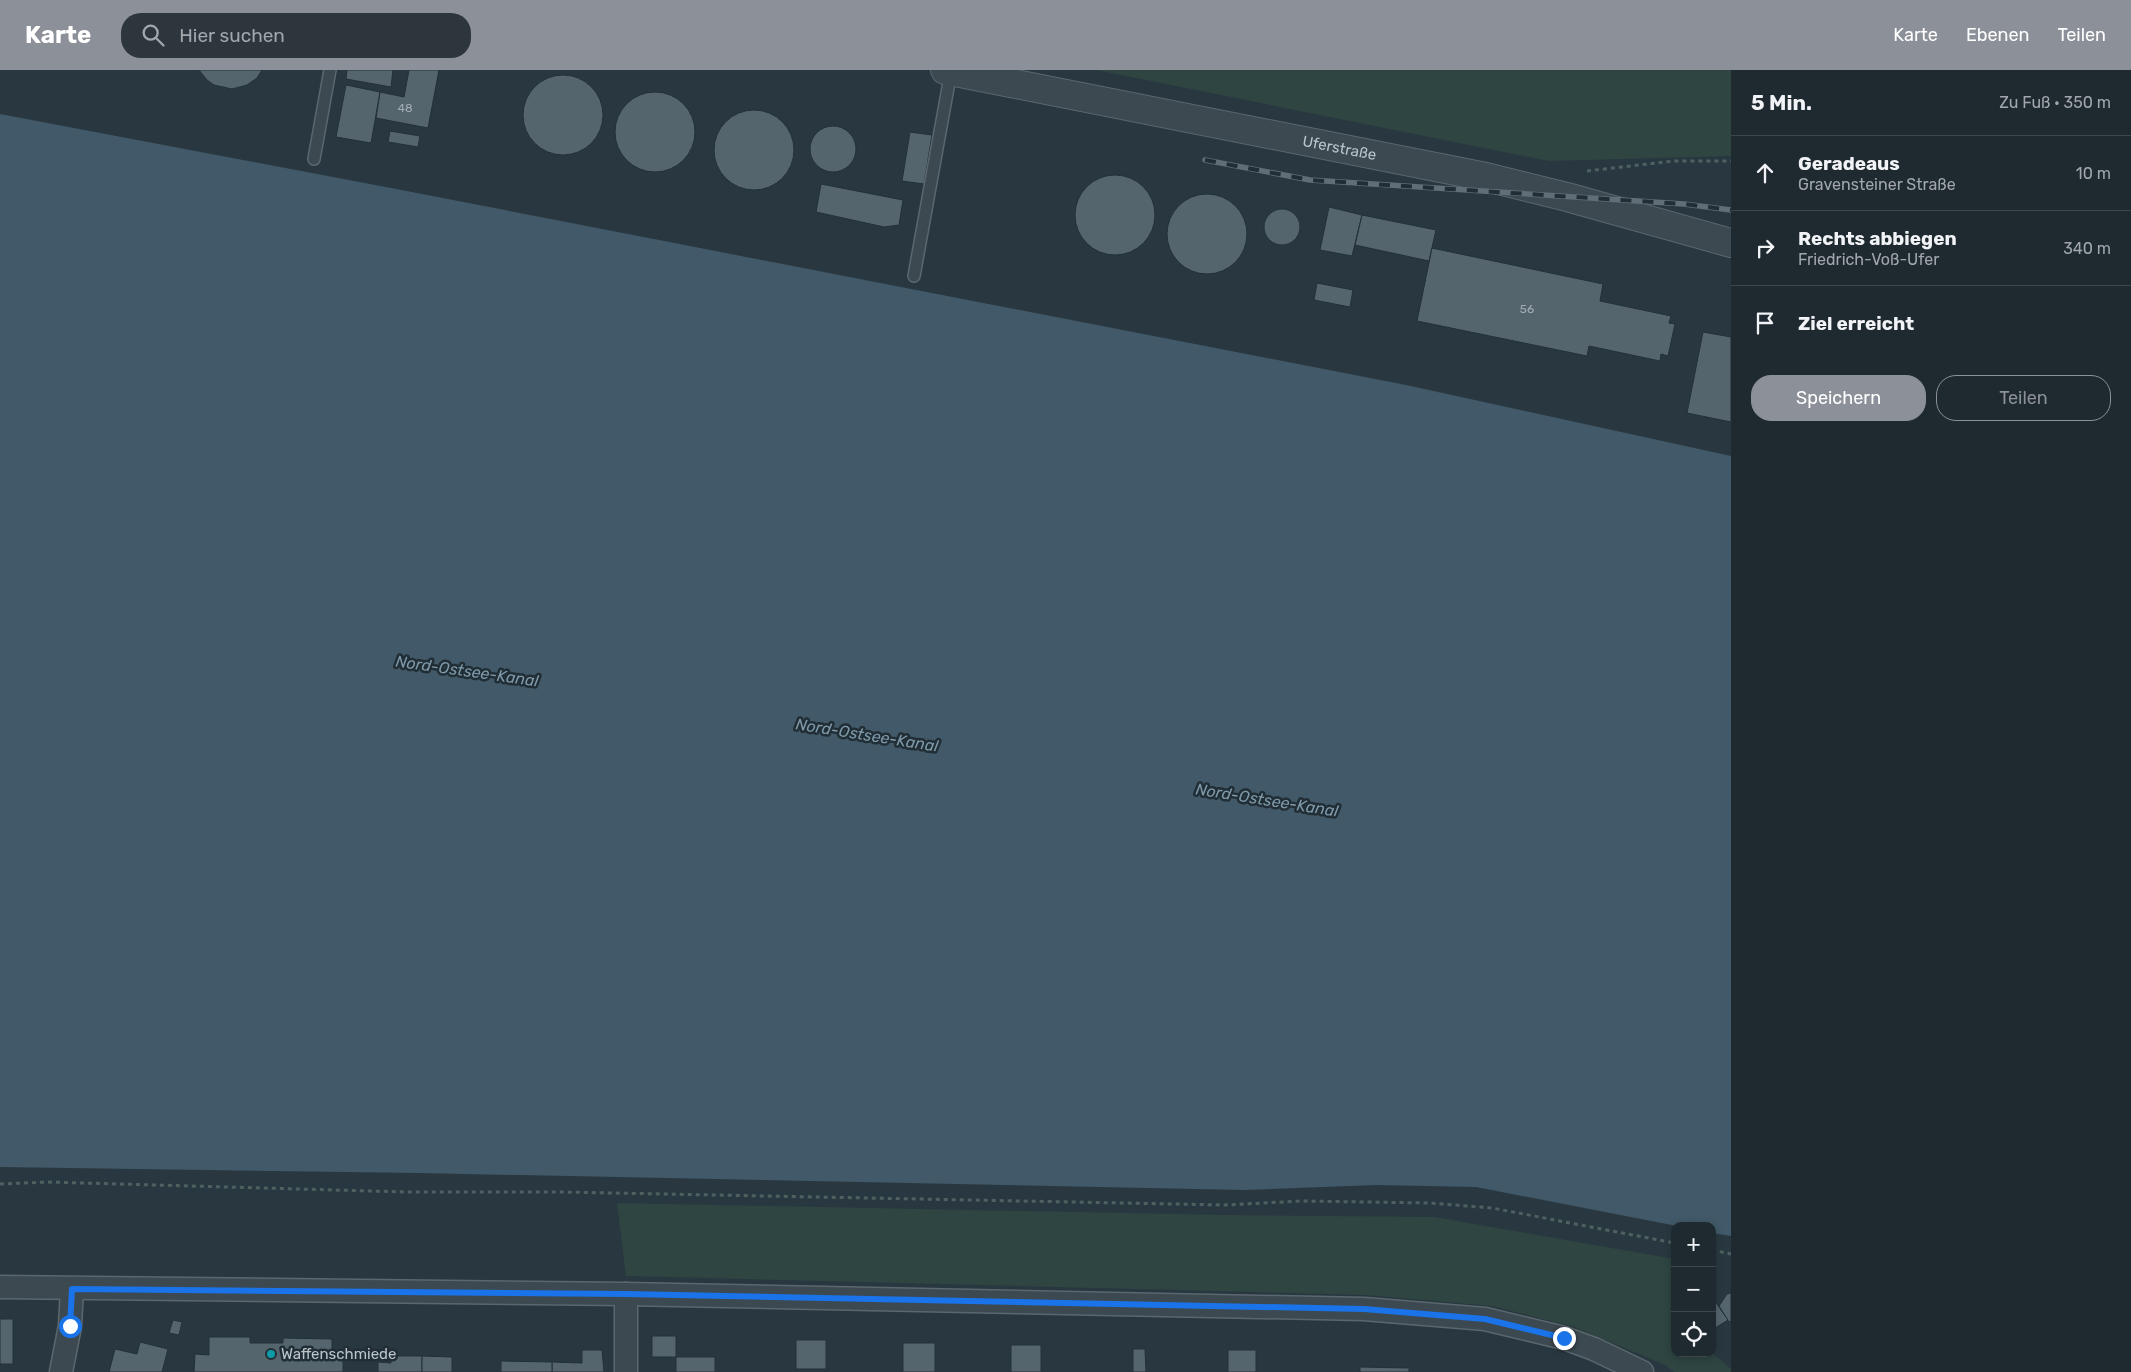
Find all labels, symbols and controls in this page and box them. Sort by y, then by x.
search box [121,13,471,58]
text: Karte [25,21,91,49]
icon: search [139,21,167,49]
text: Hier suchen [179,24,285,47]
text: Karte [1893,24,1938,46]
text: Ebenen [1966,24,2030,46]
text: Teilen [2058,24,2106,46]
text: 5 Min. [1751,90,1812,115]
text: Zu Fuß · 350 m [1999,93,2111,112]
house number: 48 [397,101,413,115]
street label: Uferstraße [1301,132,1378,164]
text: Geradeaus [1798,152,1900,175]
icon: ahead [1751,159,1779,187]
text: 10 m [2076,164,2111,183]
text: Gravensteiner Straße [1798,175,1956,194]
text: Rechts abbiegen [1798,227,1957,250]
icon: right [1751,234,1779,262]
text: 340 m [2063,239,2111,258]
text: Friedrich-Voß-Ufer [1798,250,1939,269]
house number: 56 [1520,302,1534,316]
icon: arrive [1751,309,1779,337]
text: Ziel erreicht [1798,312,1914,335]
button: Speichern [1751,375,1926,421]
button: Teilen [1936,375,2111,421]
water label: Nord-Ostsee-Kanal [394,652,541,691]
water label: Nord-Ostsee-Kanal [794,714,941,756]
water label: Nord-Ostsee-Kanal [1194,779,1341,821]
map controls [1671,1222,1716,1357]
button: + [1671,1222,1716,1267]
button: − [1671,1267,1716,1312]
button: locate [1671,1312,1716,1357]
route start [59,1315,82,1338]
route end [1553,1327,1576,1350]
place label: Waffenschmiede [281,1345,396,1363]
marker: Waffenschmiede [265,1348,277,1360]

